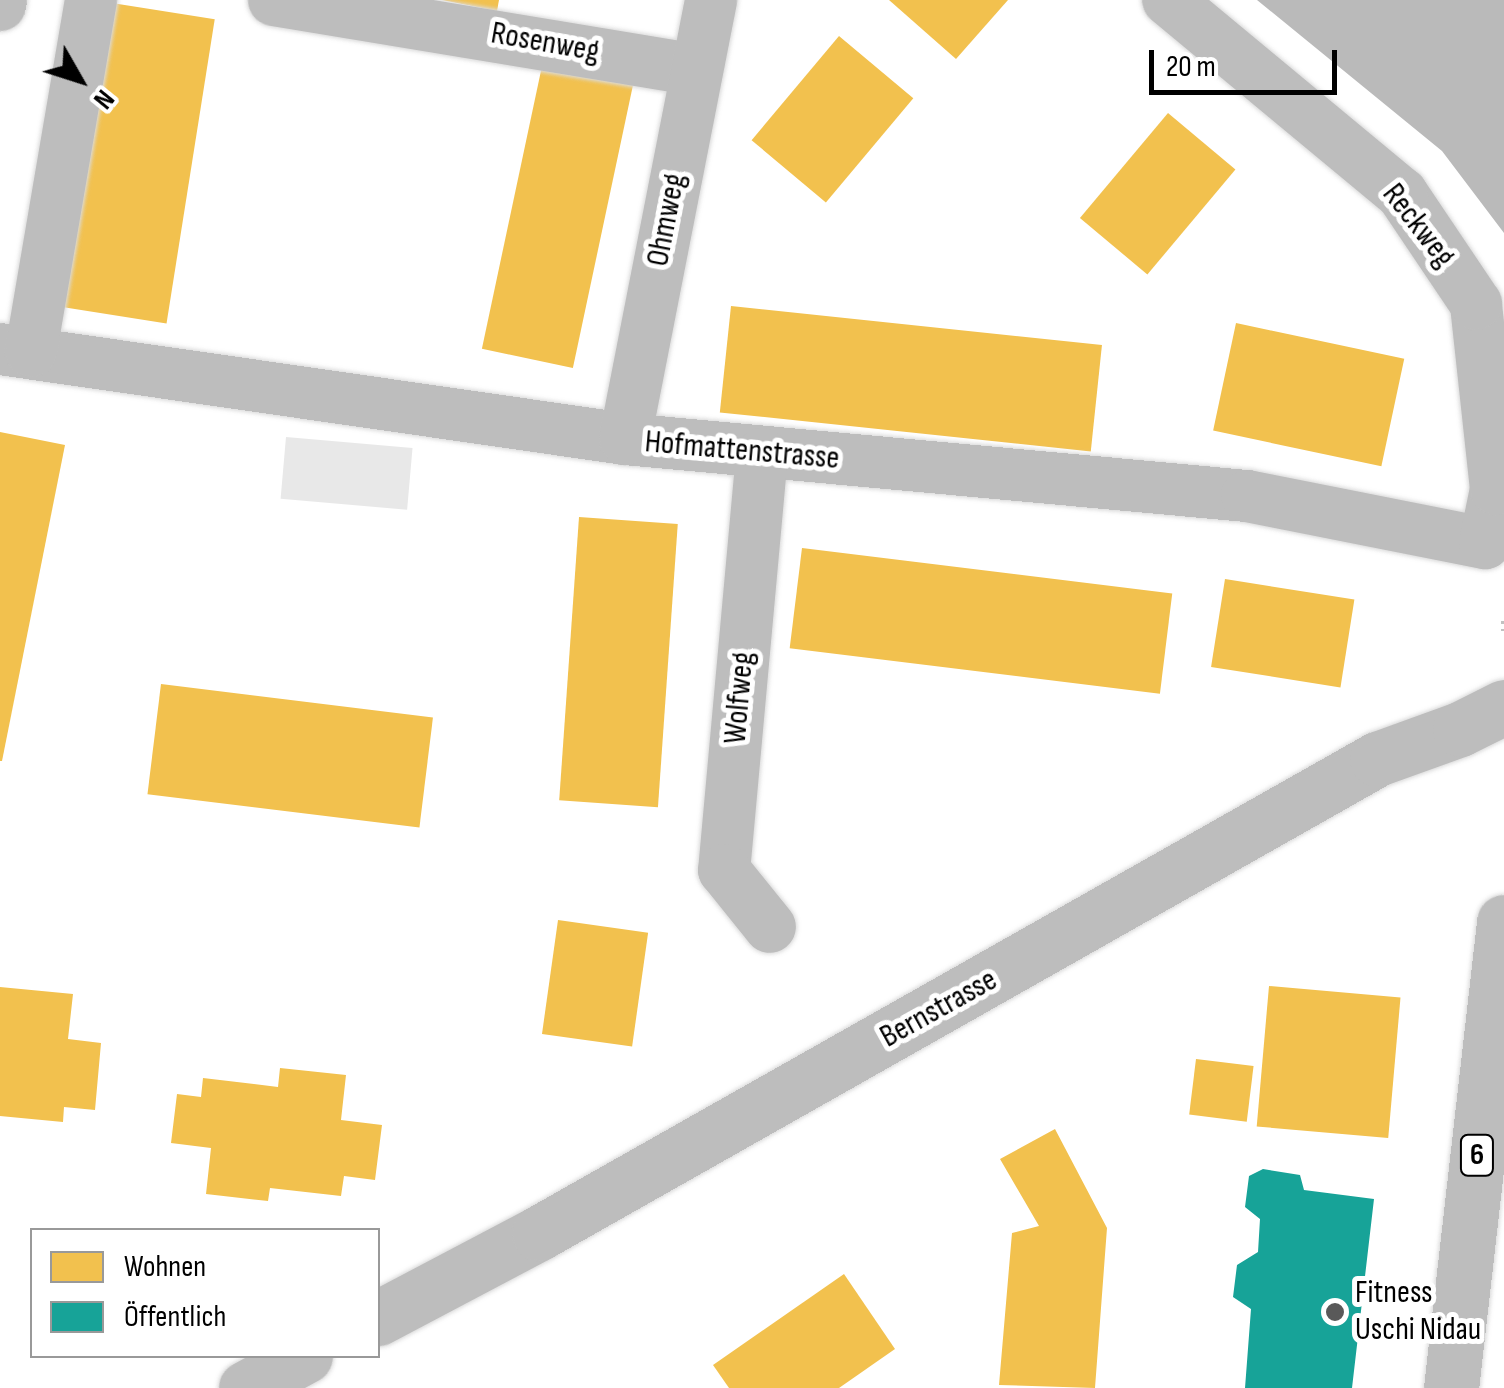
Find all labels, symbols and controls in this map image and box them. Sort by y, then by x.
street label: Rosenweg [488,15,602,71]
north arrow [30,30,130,130]
scale bar [1154,30,1342,92]
text: 20 m [1166,49,1216,85]
text: N [86,83,121,115]
street label: Ohmweg [639,170,695,270]
street label: Reckweg [1373,176,1463,276]
street label: Hofmattenstrasse [643,423,841,479]
street label: Wolfweg [717,650,763,746]
street label: Bernstrasse [874,961,1004,1057]
road number: 6 [1460,1130,1494,1180]
legend [30,1228,380,1358]
text: Wohnen [124,1249,206,1285]
place label: Fitness Uschi Nidau [1355,1275,1481,1350]
text: Öffentlich [124,1299,226,1335]
marker: Fitness Uschi Nidau [1324,1301,1346,1323]

